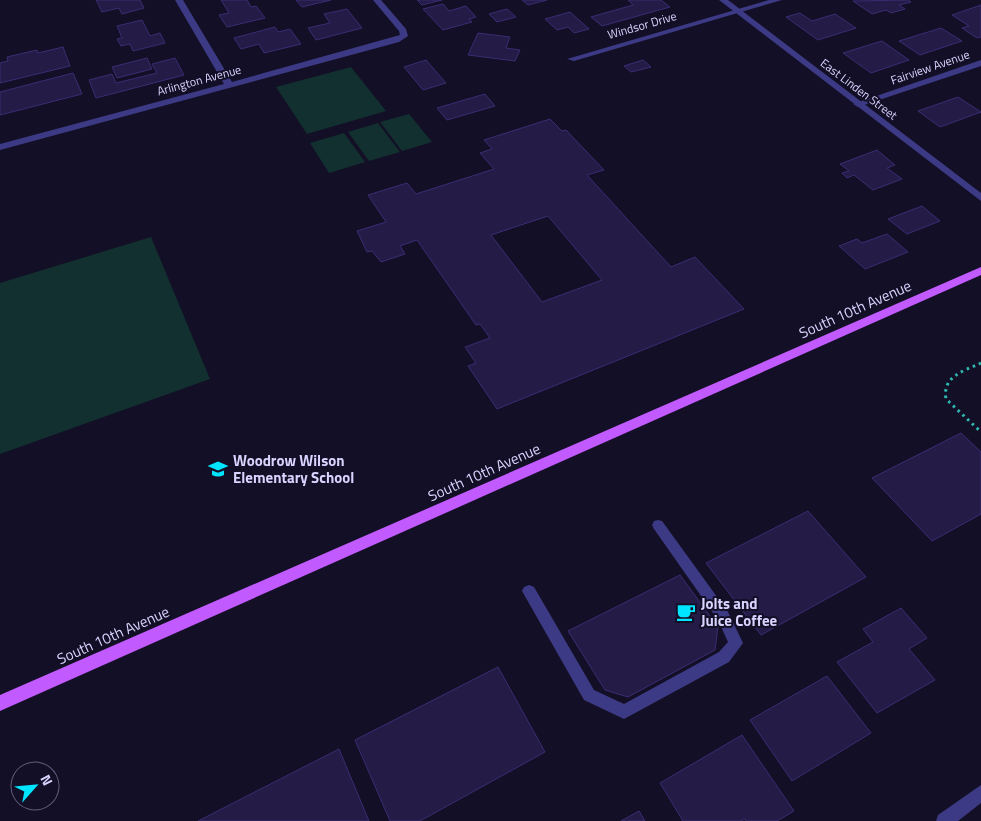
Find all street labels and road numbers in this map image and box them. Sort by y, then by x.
street label: Windsor Drive [605,6,679,44]
street label: Fairview Avenue [888,45,972,89]
street label: East Linden Street [816,54,902,125]
street label: Arlington Avenue [155,60,243,100]
street label: South 10th Avenue [795,274,915,344]
street label: South 10th Avenue [424,437,544,507]
street label: South 10th Avenue [53,600,173,670]

